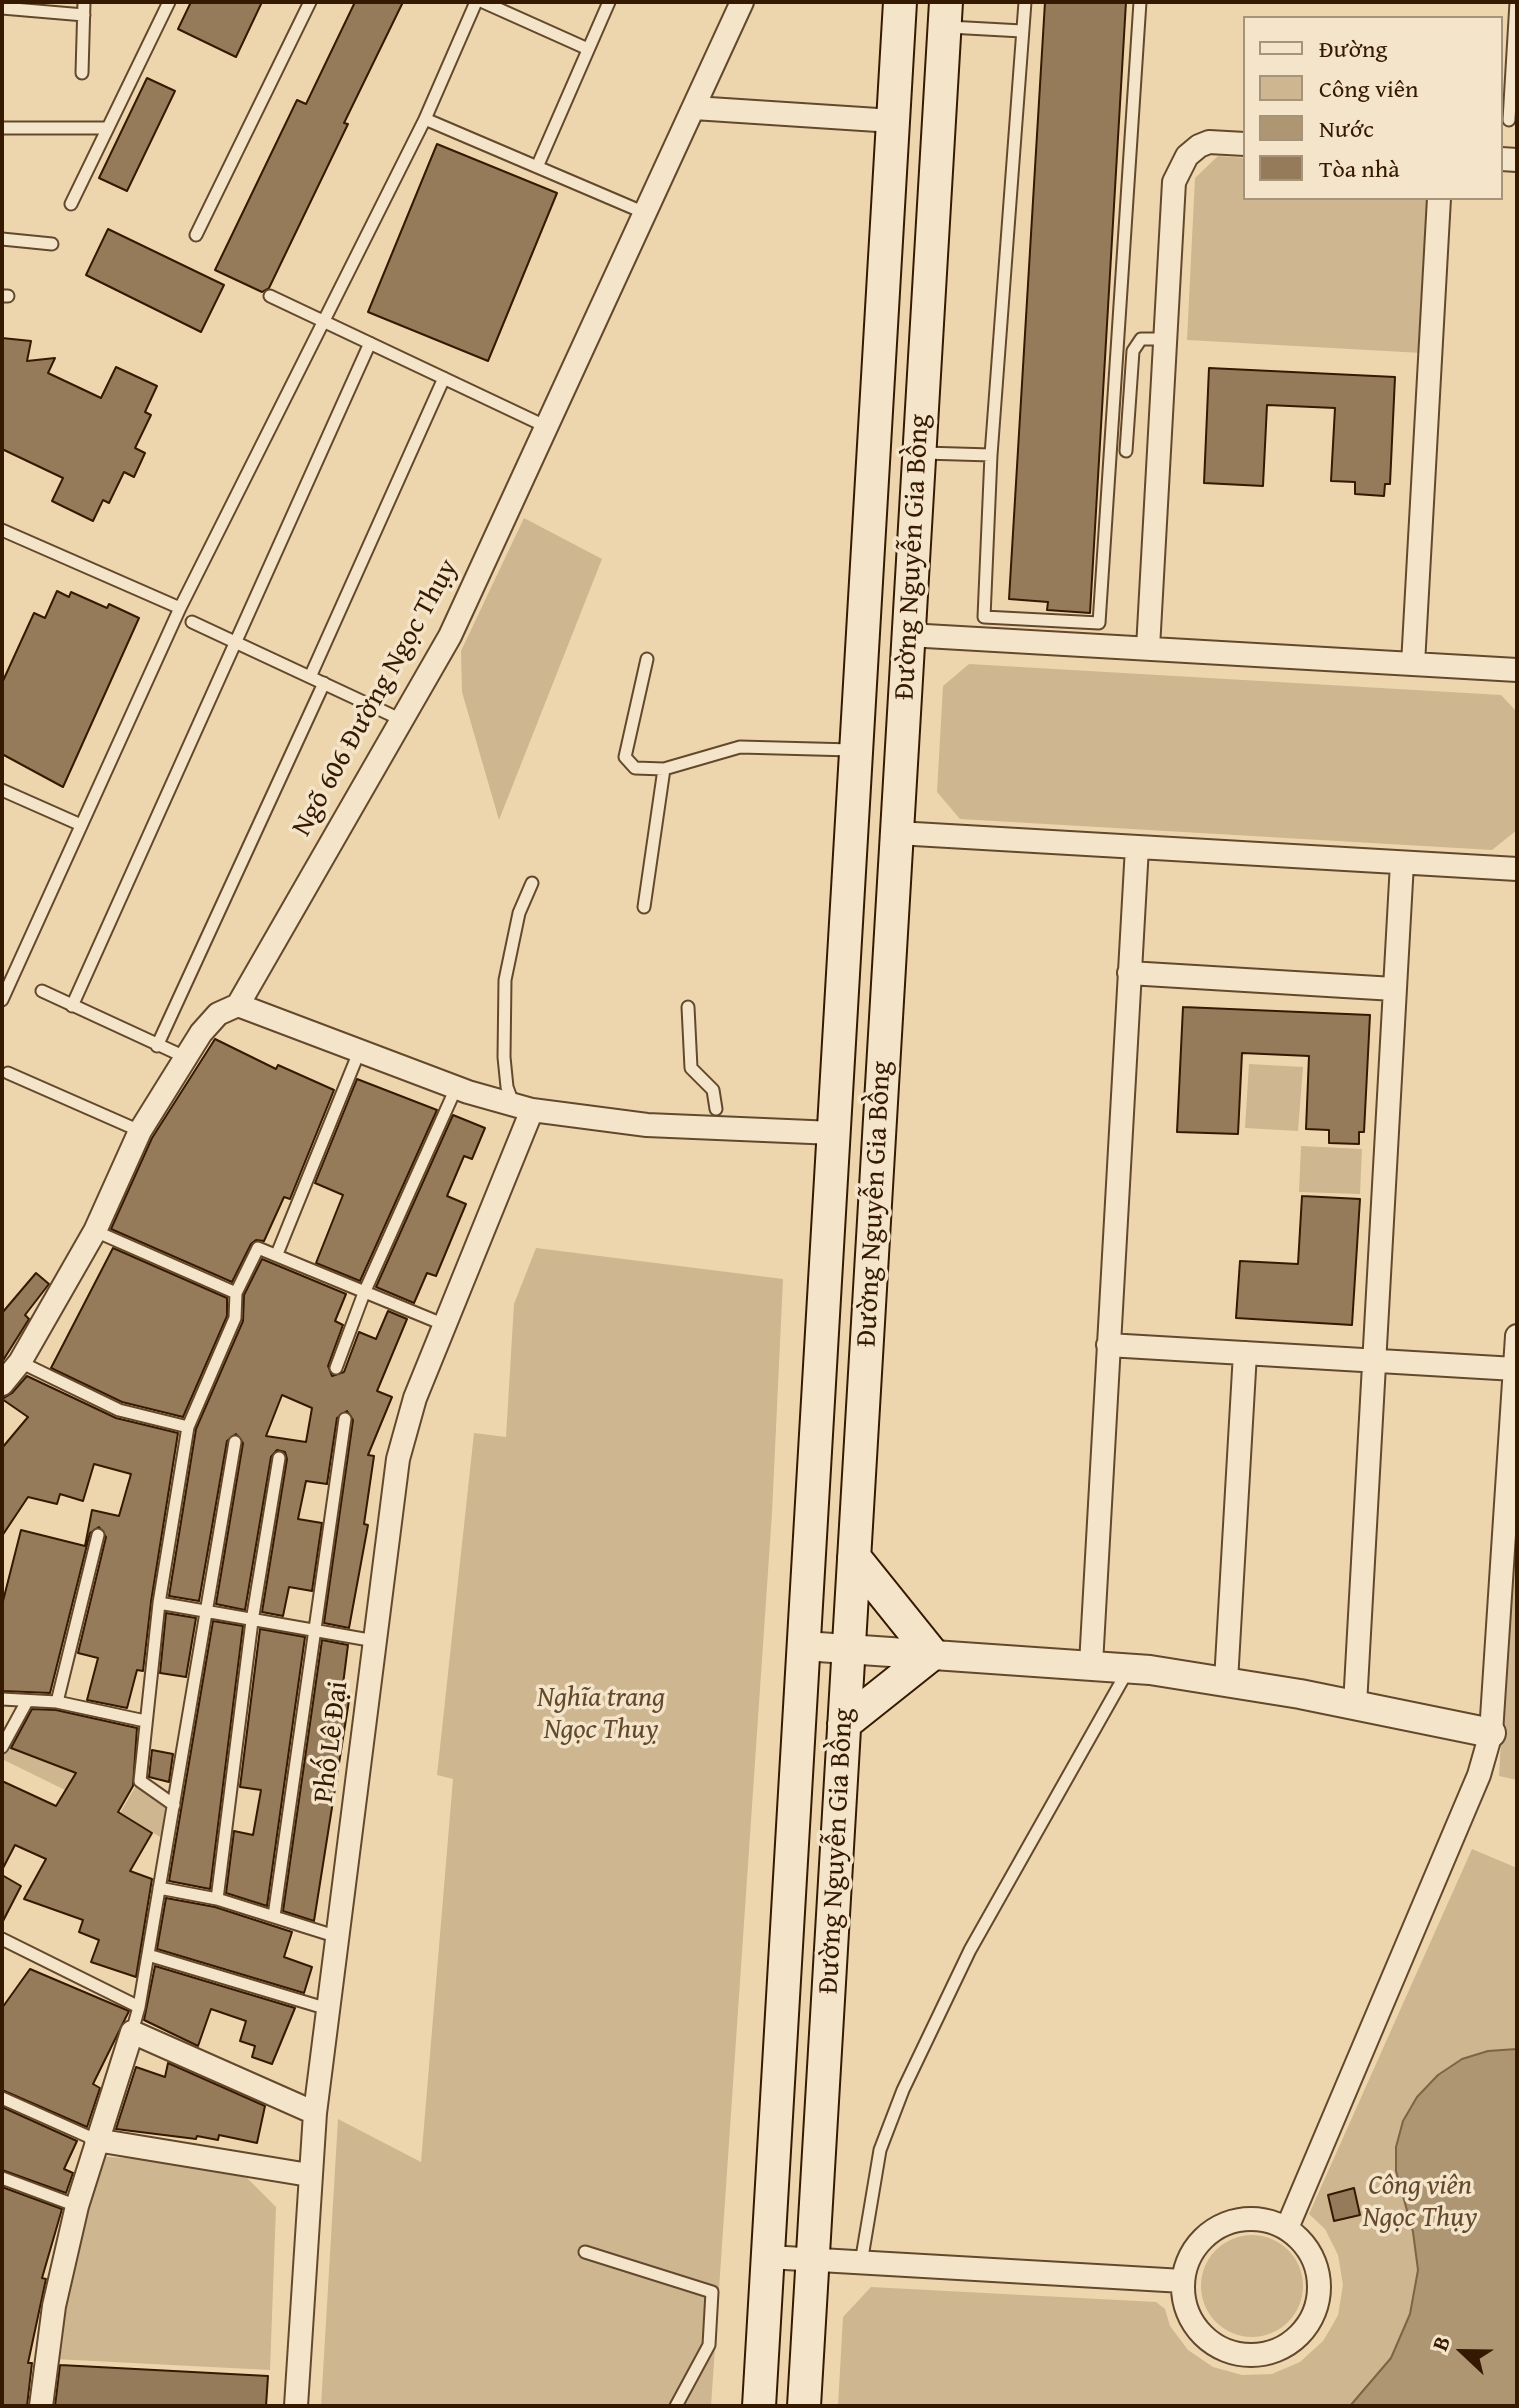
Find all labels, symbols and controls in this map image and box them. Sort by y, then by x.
legend [1243,16,1503,200]
text: Đường [1319,31,1388,66]
text: Công viên [1319,71,1418,106]
text: Nước [1319,111,1374,146]
text: Tòa nhà [1319,151,1400,186]
street label: Đường Nguyễn Gia Bồng [889,413,937,701]
street label: Ngõ 606 Đường Ngọc Thụy [286,554,466,842]
street label: Đường Nguyễn Gia Bồng [851,1060,899,1348]
street label: Phố Lê Đại [308,1679,356,1805]
park label: Nghĩa trang Ngọc Thuỵ [537,1682,665,1748]
street label: Đường Nguyễn Gia Bồng [813,1707,861,1995]
park label: Công viên Ngọc Thụy [1363,2170,1477,2236]
north arrow [1423,2312,1503,2392]
text: B [1423,2331,1458,2355]

